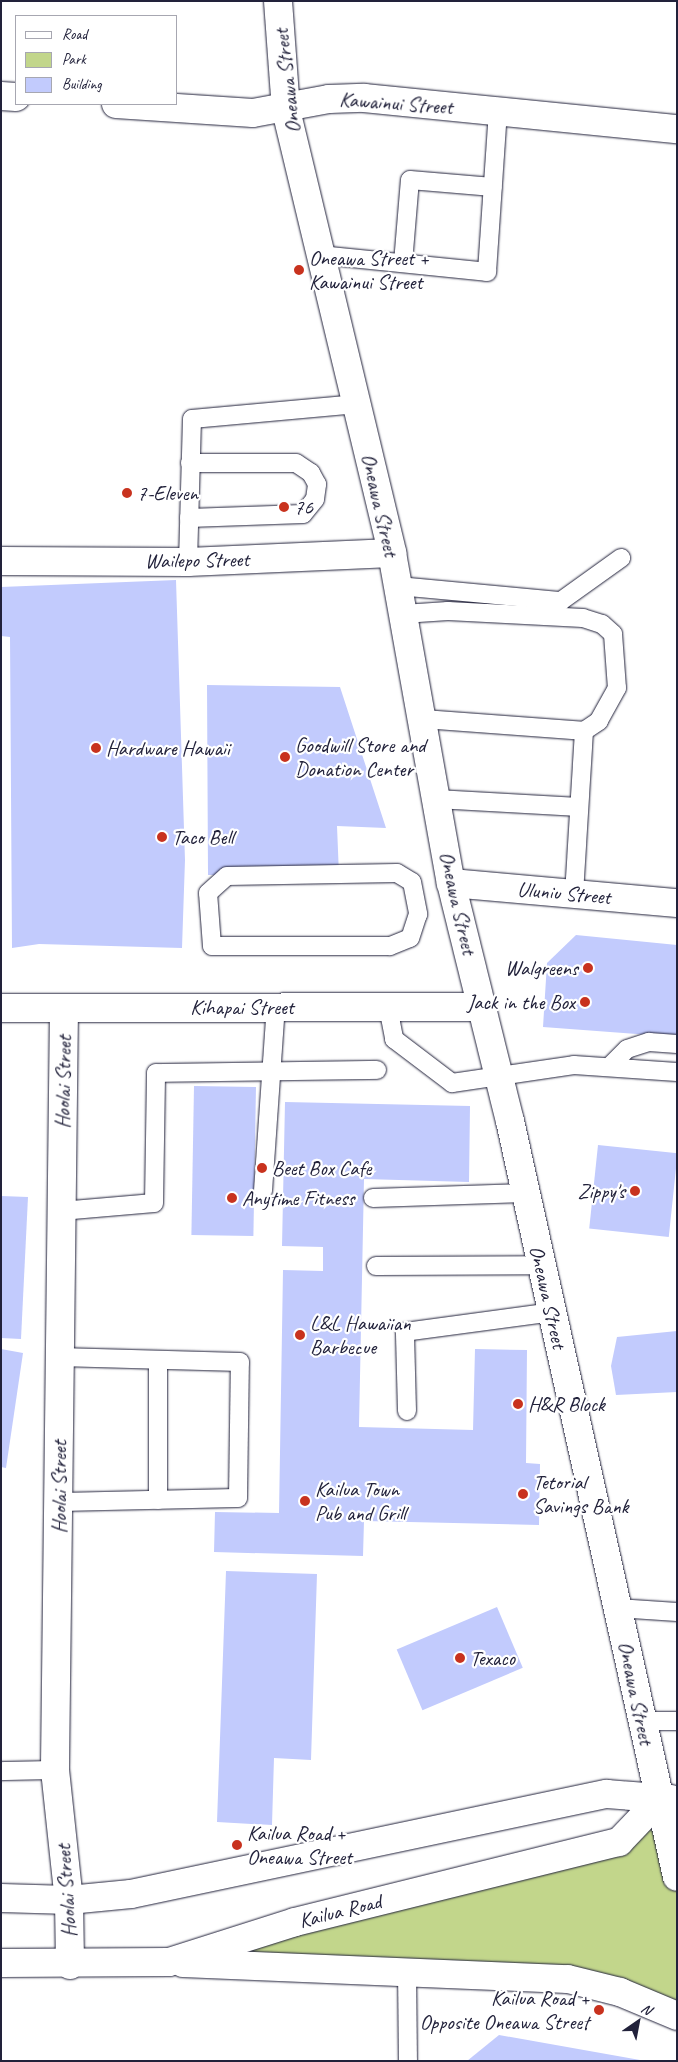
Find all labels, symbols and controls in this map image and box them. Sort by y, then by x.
legend [15,15,178,105]
text: Road [62,25,87,44]
street label: Oneawa Street [268,27,306,135]
text: Park [62,50,86,69]
text: Building [62,75,101,94]
street label: Kawainui Street [338,86,454,120]
place label: Oneawa Street + Kawainui Street [309,245,429,295]
marker: Oneawa Street + Kawainui Street [293,264,305,276]
street label: Oneawa Street [356,451,404,559]
place label: 7-Eleven [137,480,198,506]
marker: 7-Eleven [121,487,133,499]
place label: 76 [294,494,313,520]
marker: 76 [278,501,290,513]
street label: Wailepo Street [144,546,250,574]
place label: Goodwill Store and Donation Center [295,732,427,782]
place label: Hardware Hawaii [106,735,229,761]
marker: Hardware Hawaii [90,742,102,754]
marker: Goodwill Store and Donation Center [279,751,291,763]
place label: Taco Bell [172,824,234,850]
marker: Taco Bell [156,831,168,843]
street label: Oneawa Street [434,849,482,957]
street label: Uluniu Street [516,876,612,910]
place label: Walgreens [505,955,578,981]
marker: Walgreens [582,962,594,974]
place label: Jack in the Box [467,989,575,1015]
street label: Kihapai Street [190,994,294,1020]
marker: Jack in the Box [579,996,591,1008]
street label: Hoolai Street [50,1035,76,1129]
place label: Beet Box Cafe [272,1155,371,1181]
marker: Beet Box Cafe [256,1162,268,1174]
place label: Zippy's [577,1178,625,1204]
place label: Anytime Fitness [242,1185,355,1211]
marker: Zippy's [629,1185,641,1197]
marker: Anytime Fitness [226,1192,238,1204]
street label: Oneawa Street [524,1243,572,1351]
place label: L&L Hawaiian Barbecue [310,1310,411,1360]
marker: L&L Hawaiian Barbecue [294,1329,306,1341]
place label: H&R Block [528,1391,605,1417]
marker: H&R Block [512,1398,524,1410]
street label: Hoolai Street [46,1440,72,1534]
place label: Tetorial Savings Bank [533,1469,629,1519]
place label: Kailua Town Pub and Grill [315,1476,407,1526]
marker: Tetorial Savings Bank [517,1488,529,1500]
marker: Kailua Town Pub and Grill [299,1495,311,1507]
street label: Oneawa Street [613,1639,659,1747]
place label: Texaco [470,1645,515,1671]
marker: Texaco [454,1652,466,1664]
place label: Kailua Road + Oneawa Street [247,1820,352,1870]
marker: Kailua Road + Oneawa Street [231,1839,243,1851]
street label: Hoolai Street [50,1843,82,1939]
street label: Kailua Road [296,1889,384,1933]
place label: Kailua Road + Opposite Oneawa Street [420,1985,589,2035]
north arrow [613,1997,663,2047]
text: N [638,2000,655,2018]
marker: Kailua Road + Opposite Oneawa Street [593,2004,605,2016]

